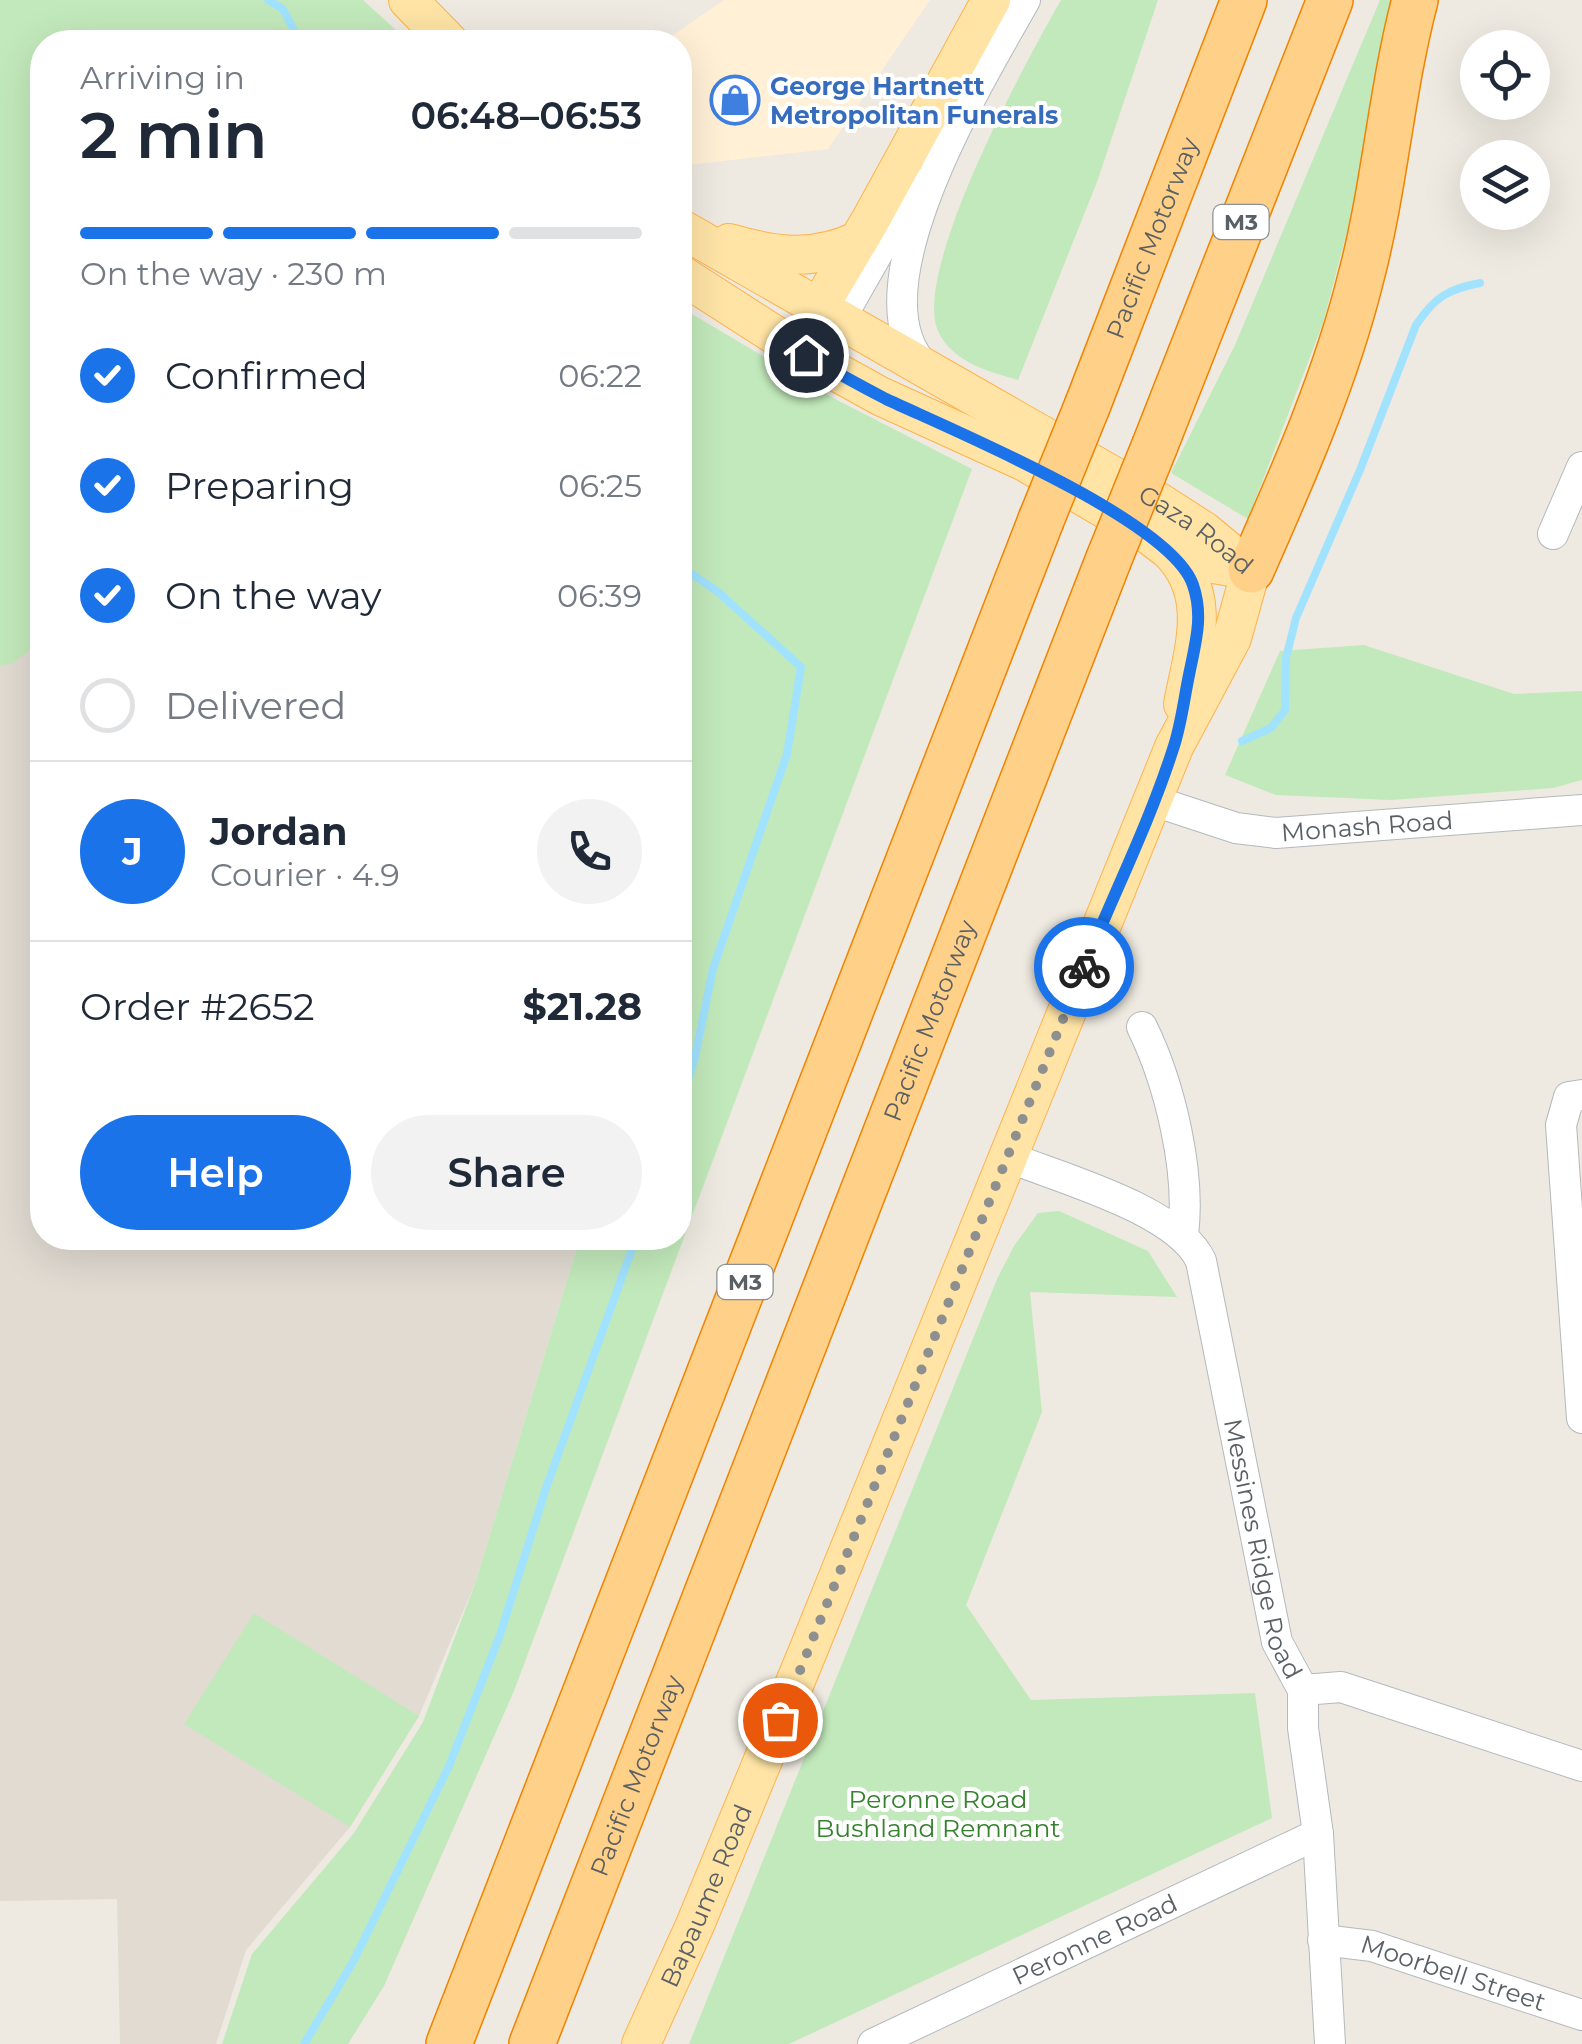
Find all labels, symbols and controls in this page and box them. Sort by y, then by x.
map controls [1460,30,1550,230]
button: locate [1460,30,1550,120]
text: Arriving in [80,58,245,97]
place label: George Hartnett Metropolitan Funerals [770,71,1058,130]
shop icon: George Hartnett Metropolitan Funerals [709,74,761,126]
text: 06:48–06:53 [410,92,642,139]
text: 2 min [80,95,268,174]
street label: Pacific Motorway [1100,133,1205,343]
button: layers [1460,140,1550,230]
road number: M3 [1214,205,1268,239]
text: On the way · 230 m [80,254,387,293]
pin [764,313,849,398]
icon: home [779,328,834,383]
icon: check [80,348,135,403]
text: Confirmed [165,352,368,399]
text: 06:22 [558,356,642,395]
icon: check [80,458,135,513]
text: Preparing [165,462,354,509]
text: 06:25 [558,466,642,505]
street label: Gaza Road [1134,479,1259,580]
icon: check [80,568,135,623]
text: On the way [165,572,382,619]
text: 06:39 [557,576,642,615]
text: Delivered [165,682,346,729]
button: phone [537,799,642,904]
street label: Monash Road [1280,805,1454,848]
text: Jordan [210,808,348,855]
text: J [122,828,143,875]
text: Courier · 4.9 [210,855,400,894]
street label: Pacific Motorway [877,915,982,1125]
courier [1034,917,1134,1017]
icon: bike [1057,940,1112,995]
text: Order #2652 [80,983,315,1030]
text: $21.28 [523,983,642,1030]
button: Help [80,1115,351,1230]
button: Share [371,1115,642,1230]
road number: M3 [718,1265,772,1299]
street label: Messines Ridge Road [1218,1416,1309,1684]
street label: Pacific Motorway [584,1670,689,1880]
pin [738,1678,823,1763]
icon: bag [753,1693,808,1748]
park label: Peronne Road Bushland Remnant [815,1784,1061,1843]
street label: Bapaume Road [654,1800,758,1992]
street label: Peronne Road [1007,1888,1182,1991]
street label: Moorbell Street [1357,1928,1550,2017]

